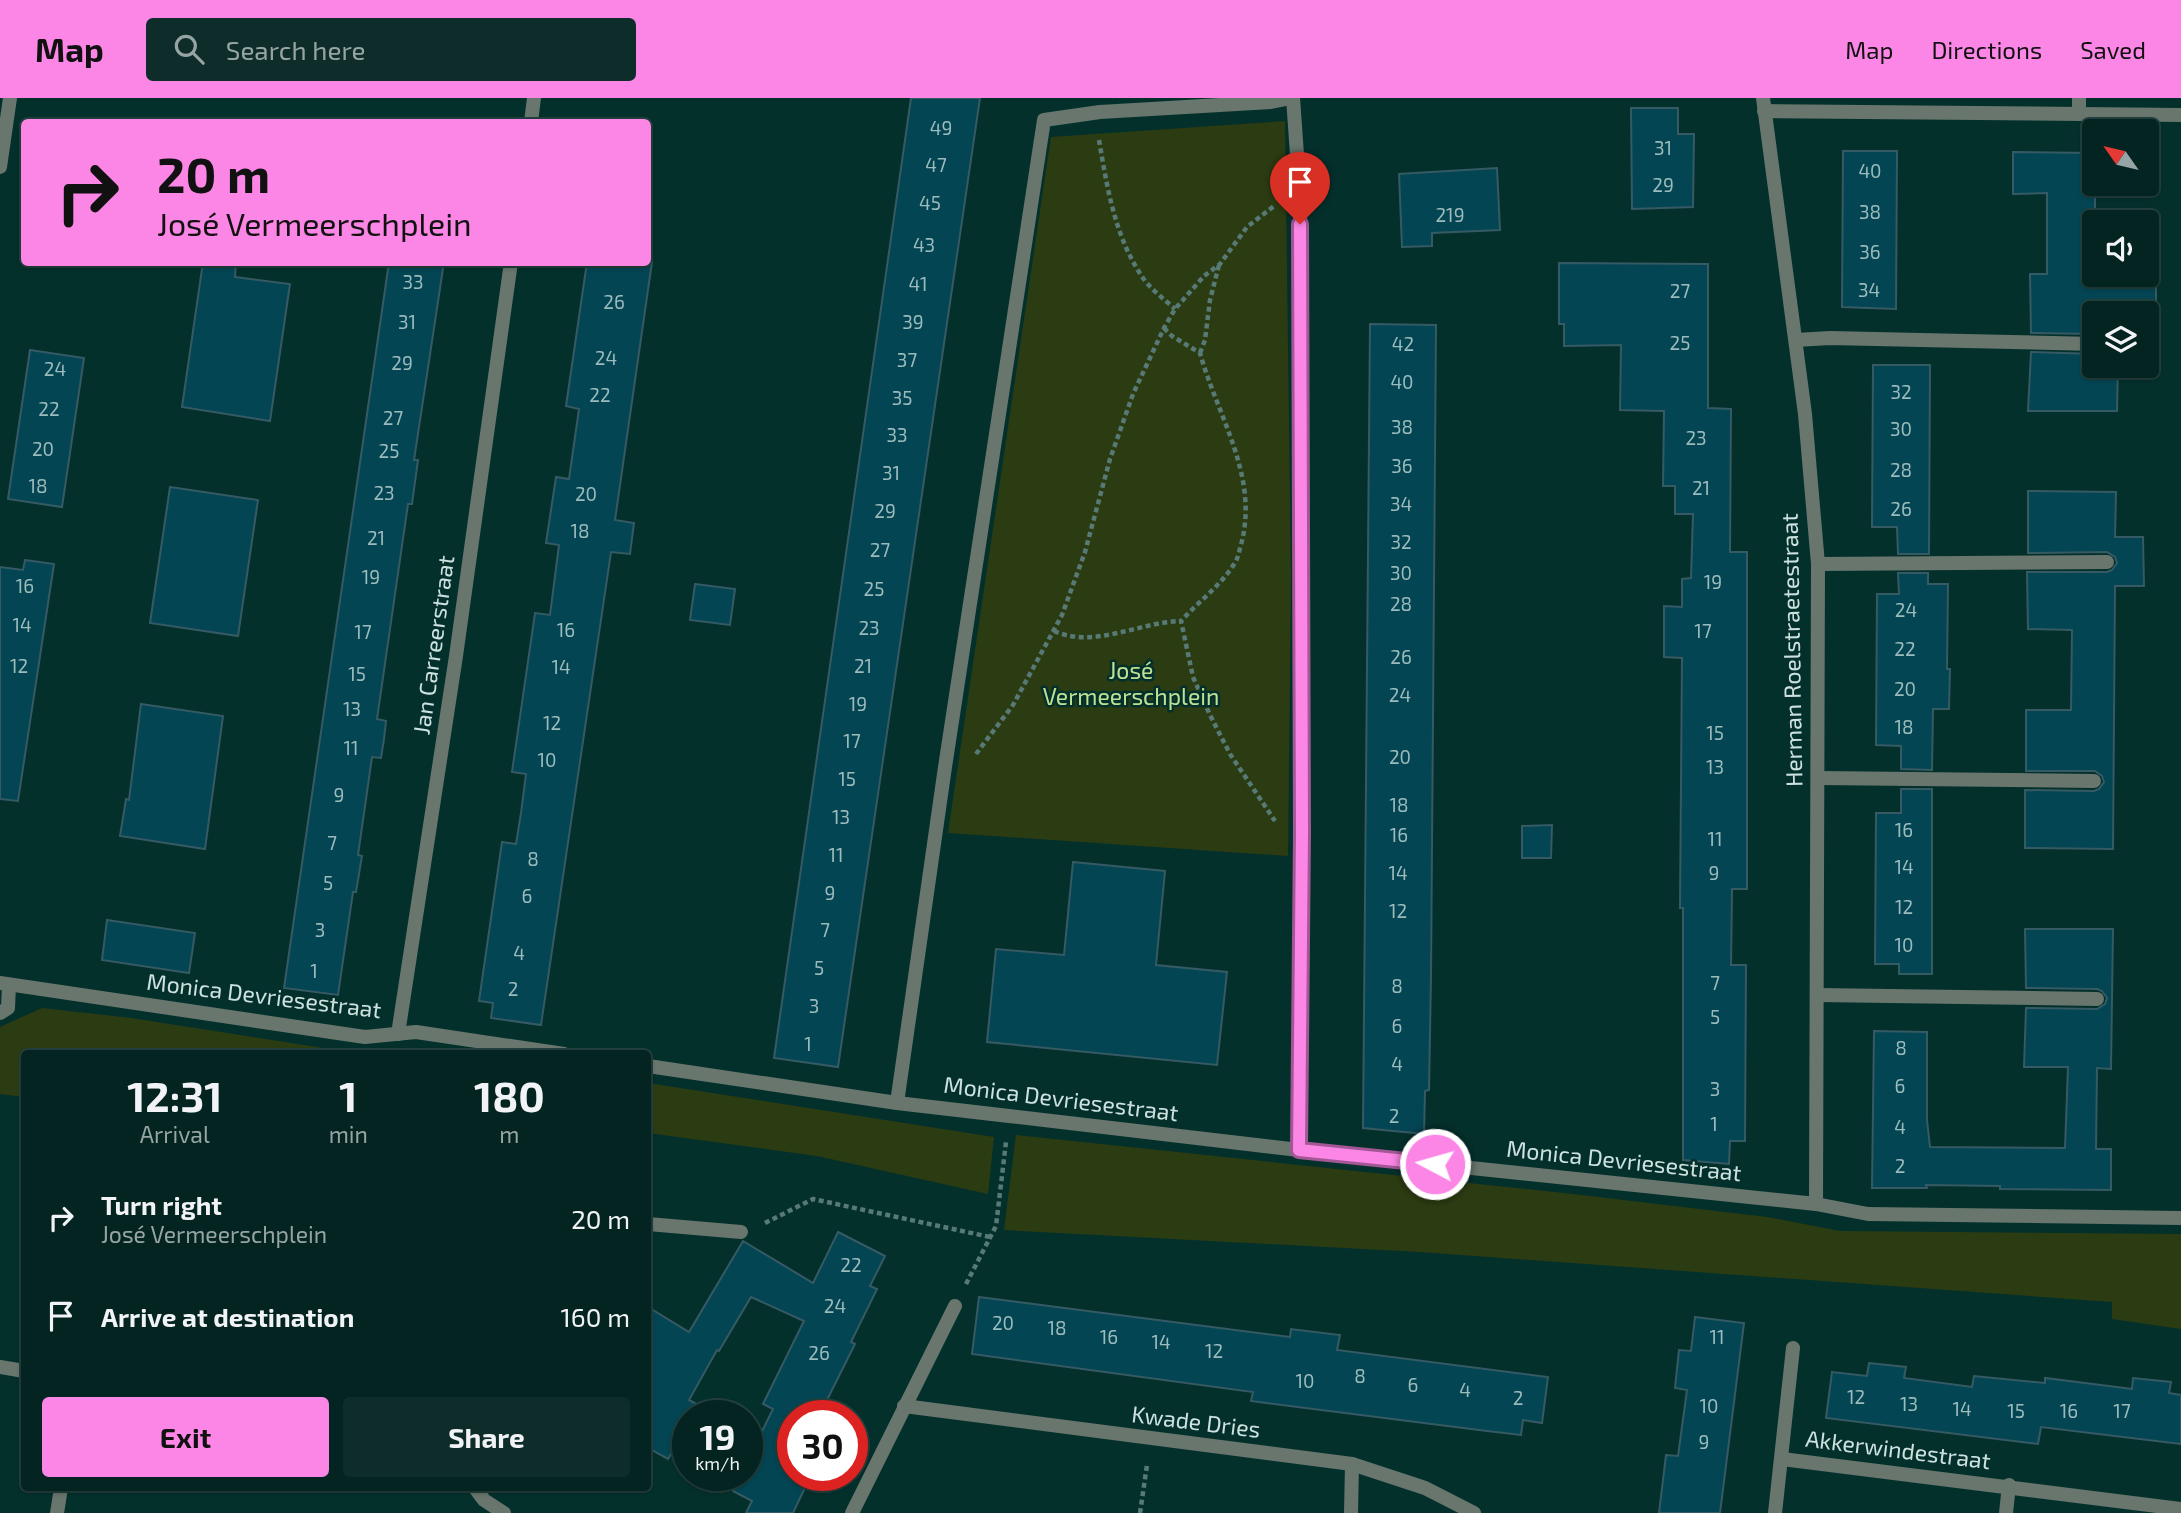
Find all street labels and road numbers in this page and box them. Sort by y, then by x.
street label: Herman Roelstraetestraat [1775,513,1807,787]
street label: Jan Carreerstraat [407,553,459,736]
street label: Monica Devriesestraat [145,967,383,1023]
street label: Monica Devriesestraat [942,1070,1180,1126]
street label: Monica Devriesestraat [1505,1134,1743,1186]
street label: Kwade Dries [1130,1399,1262,1443]
street label: Akkerwindestraat [1804,1424,1992,1474]

